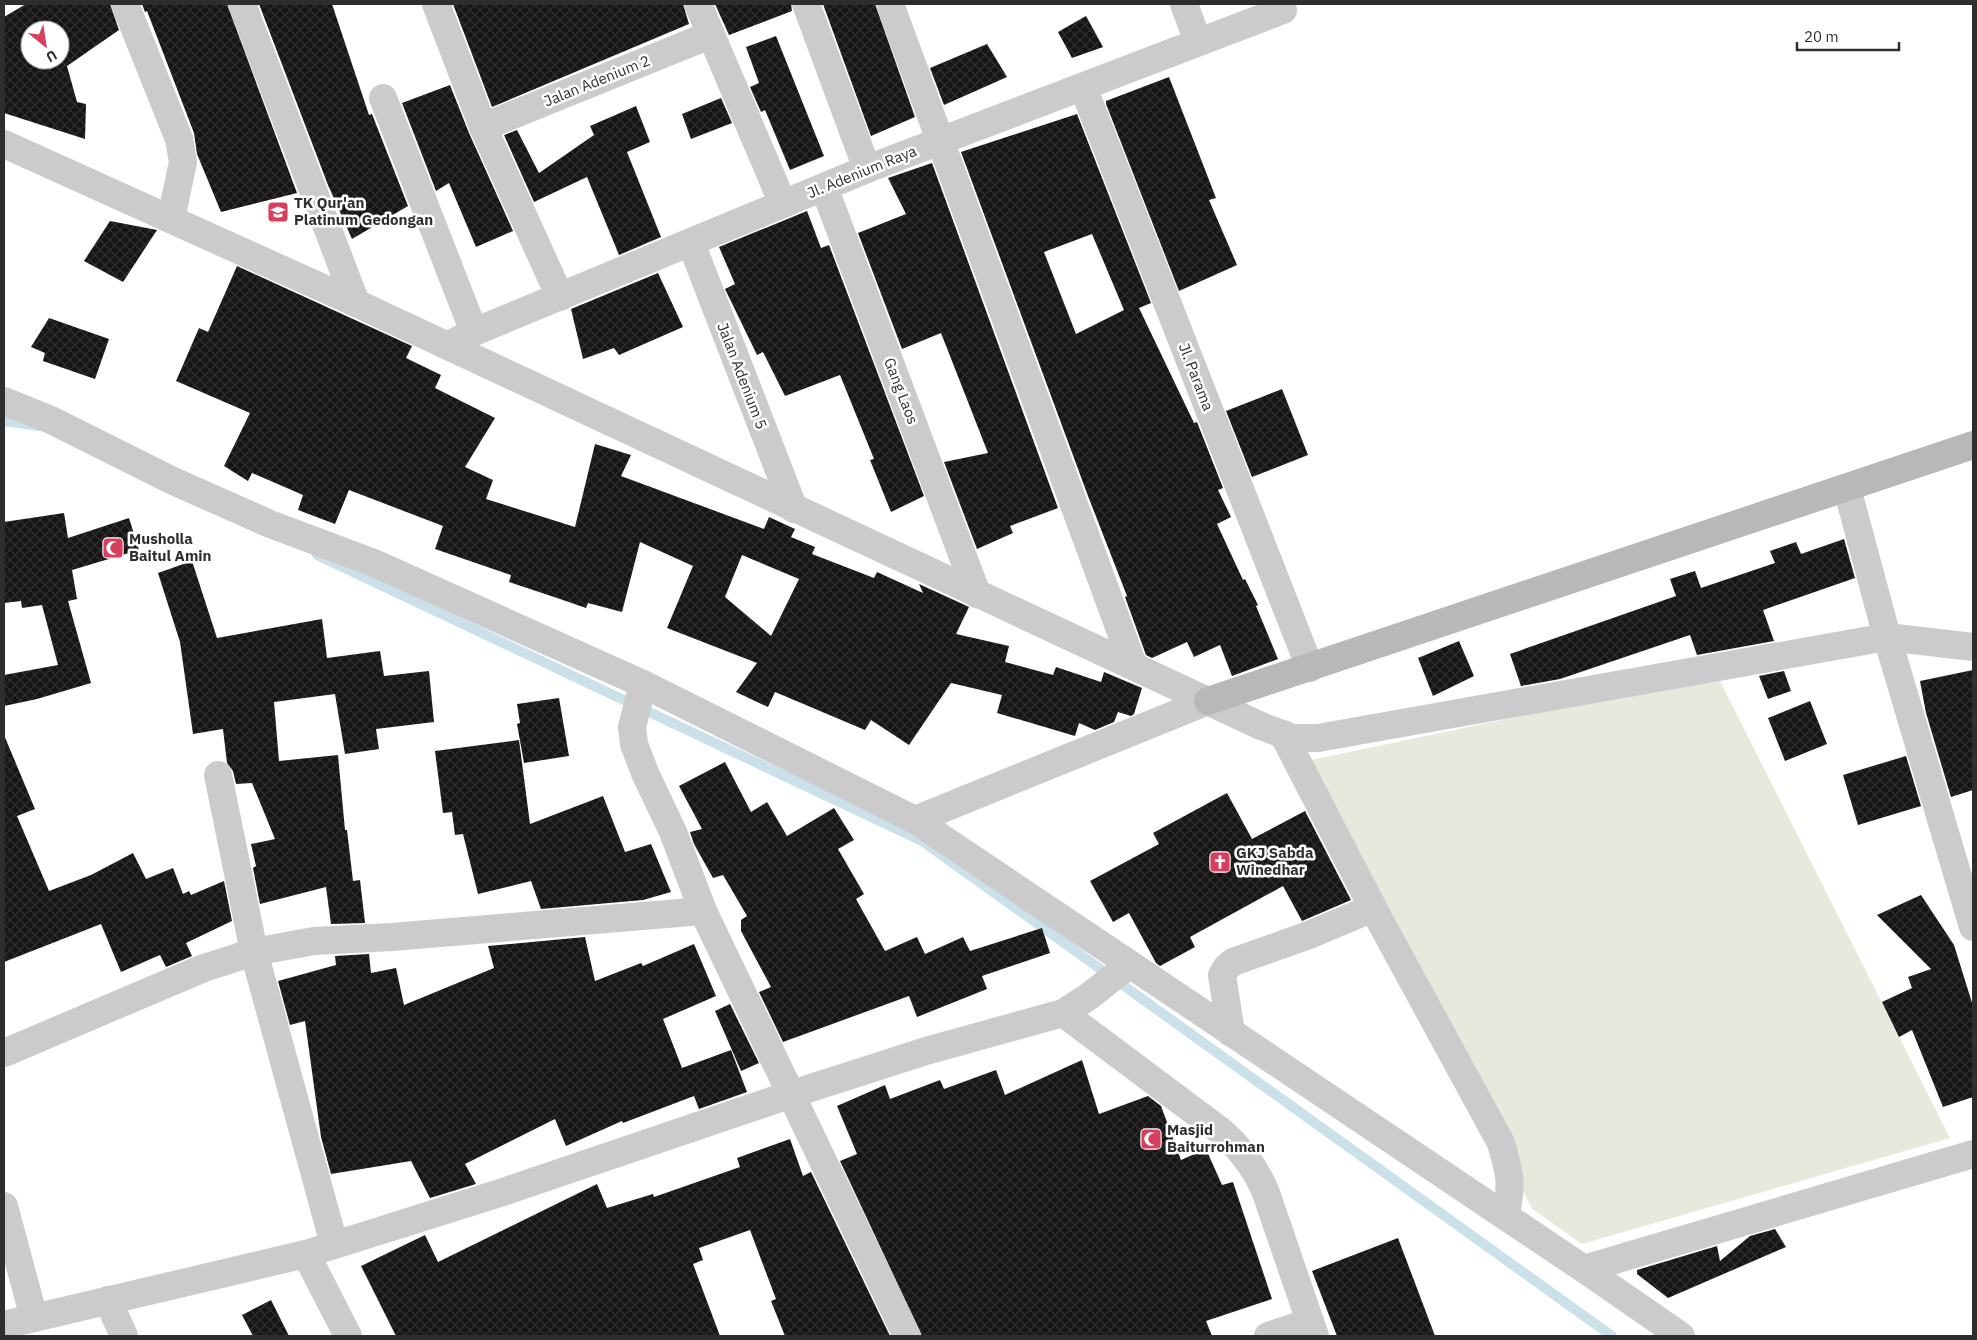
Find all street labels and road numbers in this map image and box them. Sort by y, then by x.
street label: Jalan Adenium 2 [541,51,653,110]
street label: Jl. Adenium Raya [804,141,919,202]
street label: Jalan Adenium 5 [713,320,772,432]
street label: Jl. Parama [1175,340,1218,413]
street label: Gang Laos [880,355,923,427]

